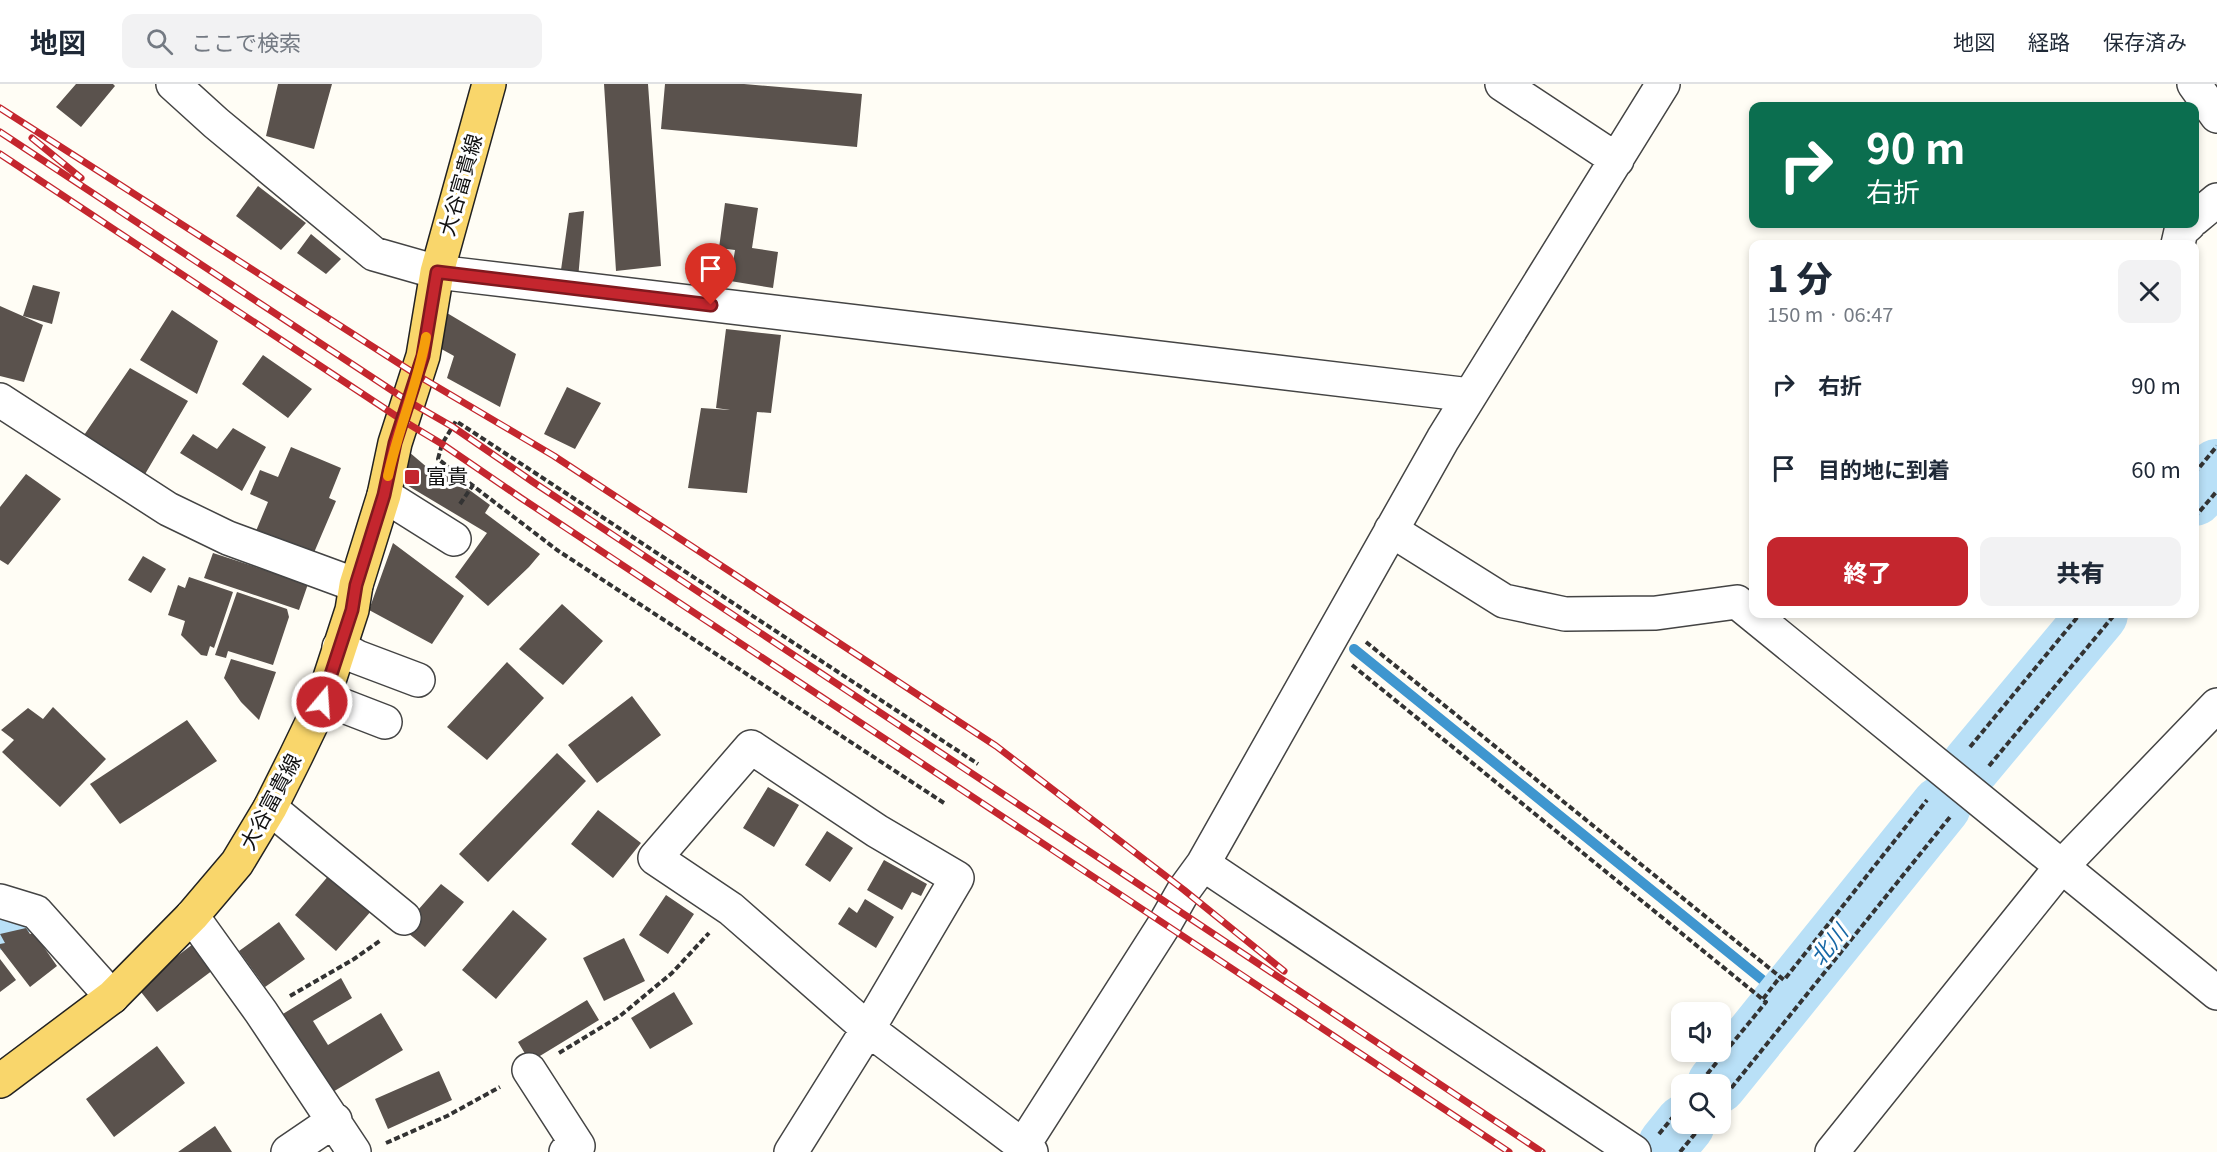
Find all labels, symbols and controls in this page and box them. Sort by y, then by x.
search box [122,14,542,68]
text: 地図 [30,21,86,61]
icon: search [143,25,176,58]
text: ここで検索 [191,25,301,57]
text: 地図 [1953,26,1995,56]
text: 経路 [2028,26,2070,56]
text: 保存済み [2103,26,2187,56]
text: 90 m [1866,115,1966,176]
icon: right [1767,126,1845,204]
street label: 大谷富貴線 [430,130,488,239]
text: 右折 [1866,171,1920,210]
pin [685,243,736,305]
text: 1 分 [1767,250,1833,302]
icon: arrive [694,252,727,285]
button: close [2118,260,2181,323]
text: 150 m · 06:47 [1767,299,1893,328]
icon: right [1767,368,1800,401]
text: 右折 [1818,368,1862,400]
text: 90 m [2131,368,2181,400]
icon: arrive [1767,452,1800,485]
text: 目的地に到着 [1818,452,1950,484]
text: 60 m [2131,452,2181,484]
place label: 富貴 [426,460,468,490]
marker: 富貴 [403,468,421,486]
button: 終了 [1767,537,1968,606]
button: 共有 [1980,537,2181,606]
position arrow [290,670,354,734]
street label: 大谷富貴線 [231,748,307,854]
water label: 北川 [1801,915,1855,971]
map controls [1671,1002,1731,1134]
button: sound [1671,1002,1731,1062]
button: search [1671,1074,1731,1134]

